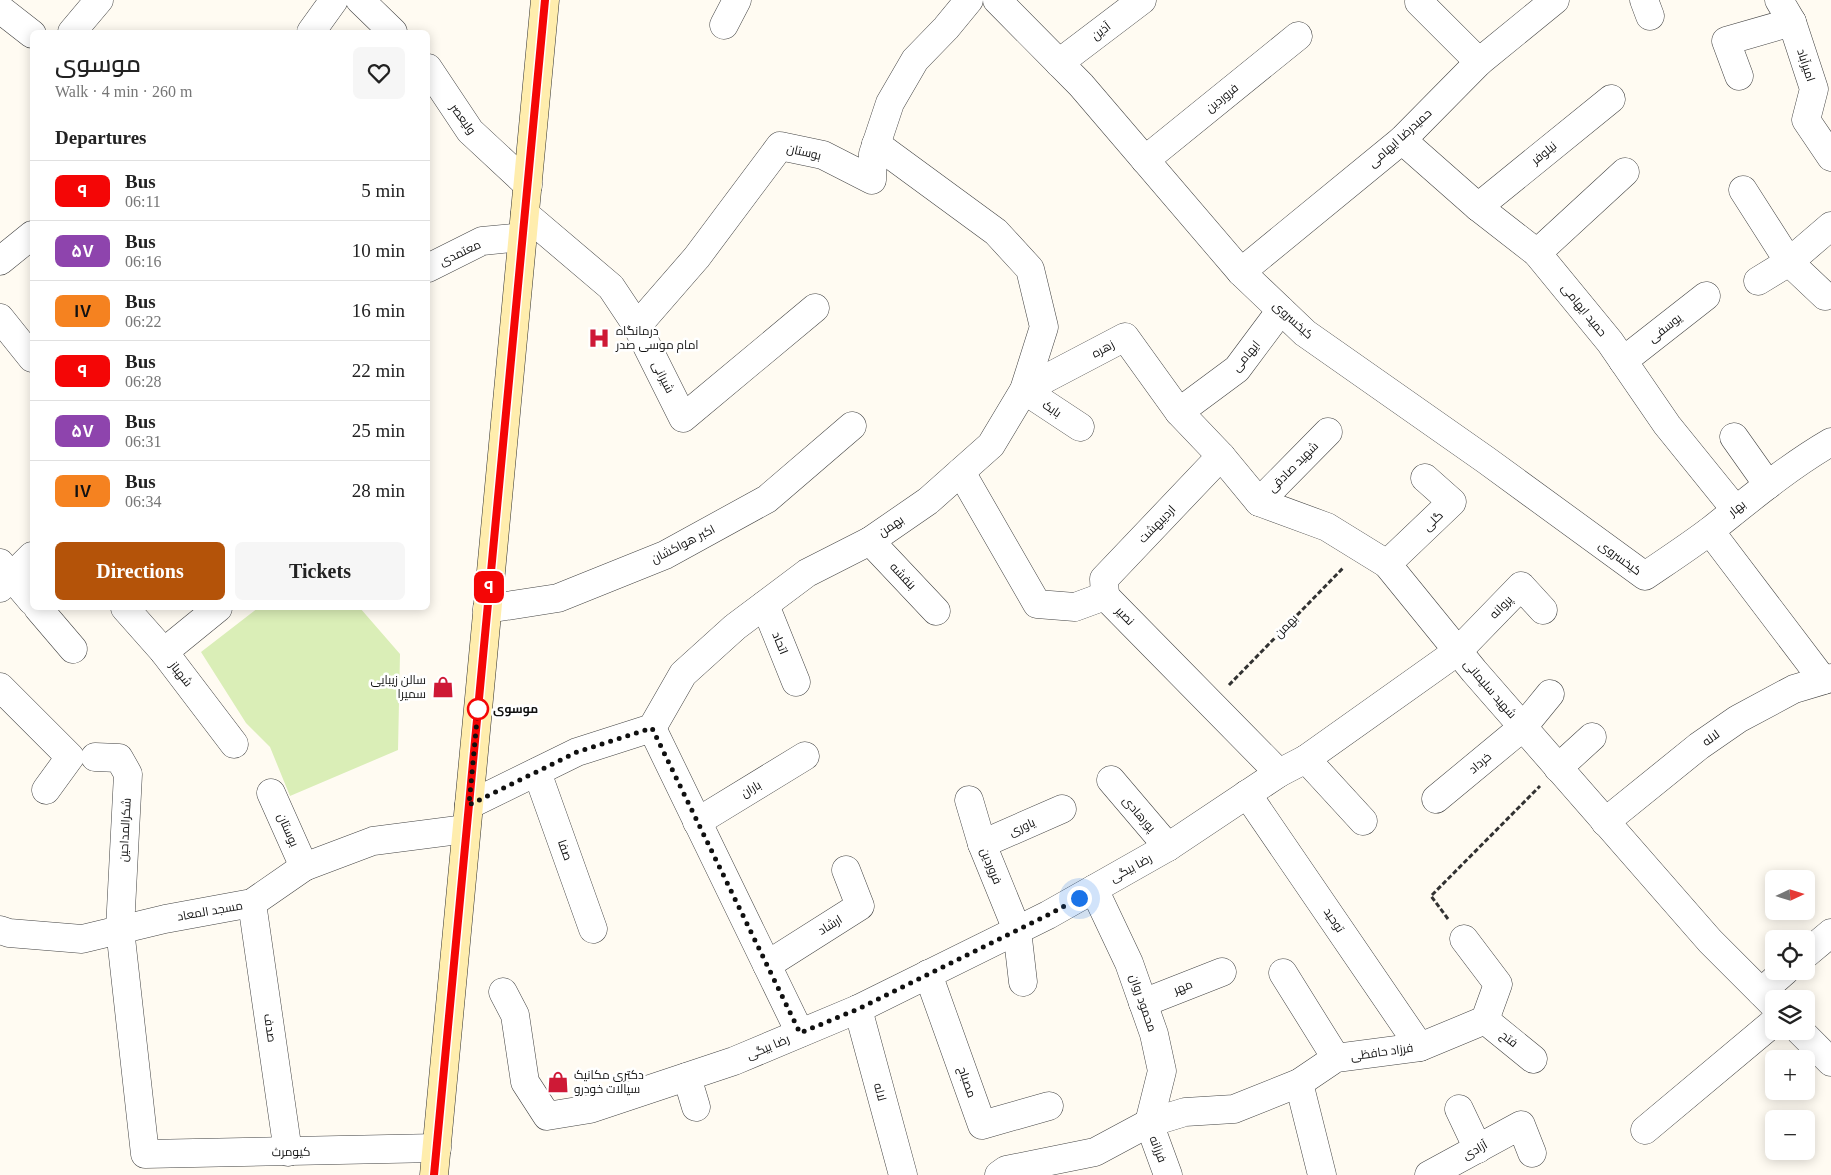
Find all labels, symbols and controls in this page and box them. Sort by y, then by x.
street label: آذین [1089,19,1114,43]
button: heart [353,47,405,99]
street label: امیرآباد [1794,47,1818,83]
text: موسوی [55,51,141,77]
street label: فروردین [1203,81,1241,115]
text: Walk · 4 min · 260 m [55,83,192,100]
street label: ولیعصر [447,100,479,137]
street label: حمیدرضا ایهامی [1365,106,1435,170]
text: Departures [55,127,146,148]
street label: نیلوفر [1528,139,1559,168]
street label: بوستان [785,141,823,163]
text: Bus [125,171,156,192]
text: 5 min [361,180,405,201]
text: ۹ [77,181,88,201]
text: 06:11 [125,193,161,210]
text: Bus [125,231,156,252]
street label: معتمدی [437,237,483,269]
text: 10 min [352,240,405,261]
text: ۵۷ [71,241,94,261]
text: 06:16 [125,253,161,270]
street label: حمید ایهامی [1558,281,1610,339]
text: Bus [125,291,156,312]
street label: کیخسروی [1270,298,1316,342]
text: 16 min [352,300,405,321]
text: ۱۷ [73,301,92,321]
street label: یوسفی [1646,310,1685,345]
text: 06:22 [125,313,161,330]
place label: درمانگاه امام موسی صدر [615,324,699,353]
hospital icon: درمانگاه امام موسی صدر [586,325,612,351]
street label: زهره [1089,337,1117,361]
street label: ایهامی [1229,338,1263,374]
text: Bus [125,351,156,372]
street label: شیرانی [649,359,677,395]
text: 22 min [352,360,405,381]
text: ۹ [77,361,88,381]
text: 06:28 [125,373,161,390]
street label: بابک [1040,398,1064,420]
text: Bus [125,411,156,432]
text: 25 min [352,420,405,441]
text: ۵۷ [71,421,94,441]
text: 06:31 [125,433,161,450]
street label: شهید صادقی [1265,439,1321,495]
text: Bus [125,471,156,492]
text: 28 min [352,480,405,501]
text: ۱۷ [73,481,92,501]
text: 06:34 [125,493,161,510]
street label: بهار [1725,497,1748,520]
street label: اردیبهشت [1136,502,1178,546]
street label: گلی [1420,508,1446,534]
street label: بهمن [876,512,906,540]
street label: اکبر هواکشان [649,522,717,566]
street label: کیخسروی [1596,538,1644,578]
button: Directions [55,542,225,600]
button: Tickets [235,542,405,600]
street label: بنفشه [887,560,919,592]
line badge: ۹ [473,571,505,603]
text: ۹ [484,577,494,597]
street label: پروانه [1487,592,1517,623]
street label: نصیر [1112,603,1137,628]
street label: بهمن [1271,611,1301,641]
street label: اتحاد [769,630,791,656]
street label: شهید سلیمانی [1461,657,1519,721]
street label: شهباز [166,658,195,689]
place label: سالن زیبایی سمیرا [371,673,426,701]
shop icon: سالن زیبایی سمیرا [430,674,456,700]
marker: موسوی [467,698,489,720]
place label: موسوی [493,702,538,717]
street label: لاله [1700,727,1722,749]
street label: خرداد [1466,750,1494,776]
street label: باران [738,778,764,800]
street label: پورهادی [1118,793,1159,837]
street label: شکرالمداحین [116,797,134,862]
street label: بوستان [274,811,302,849]
street label: یاوری [1007,815,1038,839]
street label: صفا [555,838,575,862]
street label: فروردین [977,846,1005,886]
street label: رضا بیگی [1108,851,1154,885]
north arrow [1765,870,1815,920]
map controls [1765,870,1815,1160]
your location [1067,886,1092,911]
street label: مسجد المعاد [176,898,244,924]
street label: توحید [1321,905,1348,936]
street label: ارشاد [815,912,845,938]
button: locate [1765,930,1815,980]
street label: محمود روان [1127,972,1159,1034]
street label: مهر [1171,977,1195,997]
button: layers [1765,990,1815,1040]
street label: صدف [261,1013,279,1043]
street label: فتح [1497,1028,1521,1051]
street label: رضا بیگی [744,1032,792,1062]
street label: فرزاد حافظی [1350,1041,1414,1063]
button: + [1765,1050,1815,1100]
street label: مصباح [954,1065,979,1100]
place label: دکتری مکانیک سیالات خودرو [574,1068,644,1096]
shop icon: دکتری مکانیک سیالات خودرو [545,1069,571,1095]
street label: لاله [871,1082,889,1102]
button: − [1765,1110,1815,1160]
street label: فرزانه [1147,1134,1169,1164]
street label: آزادی [1460,1137,1491,1162]
street label: کیومرث [272,1145,310,1159]

